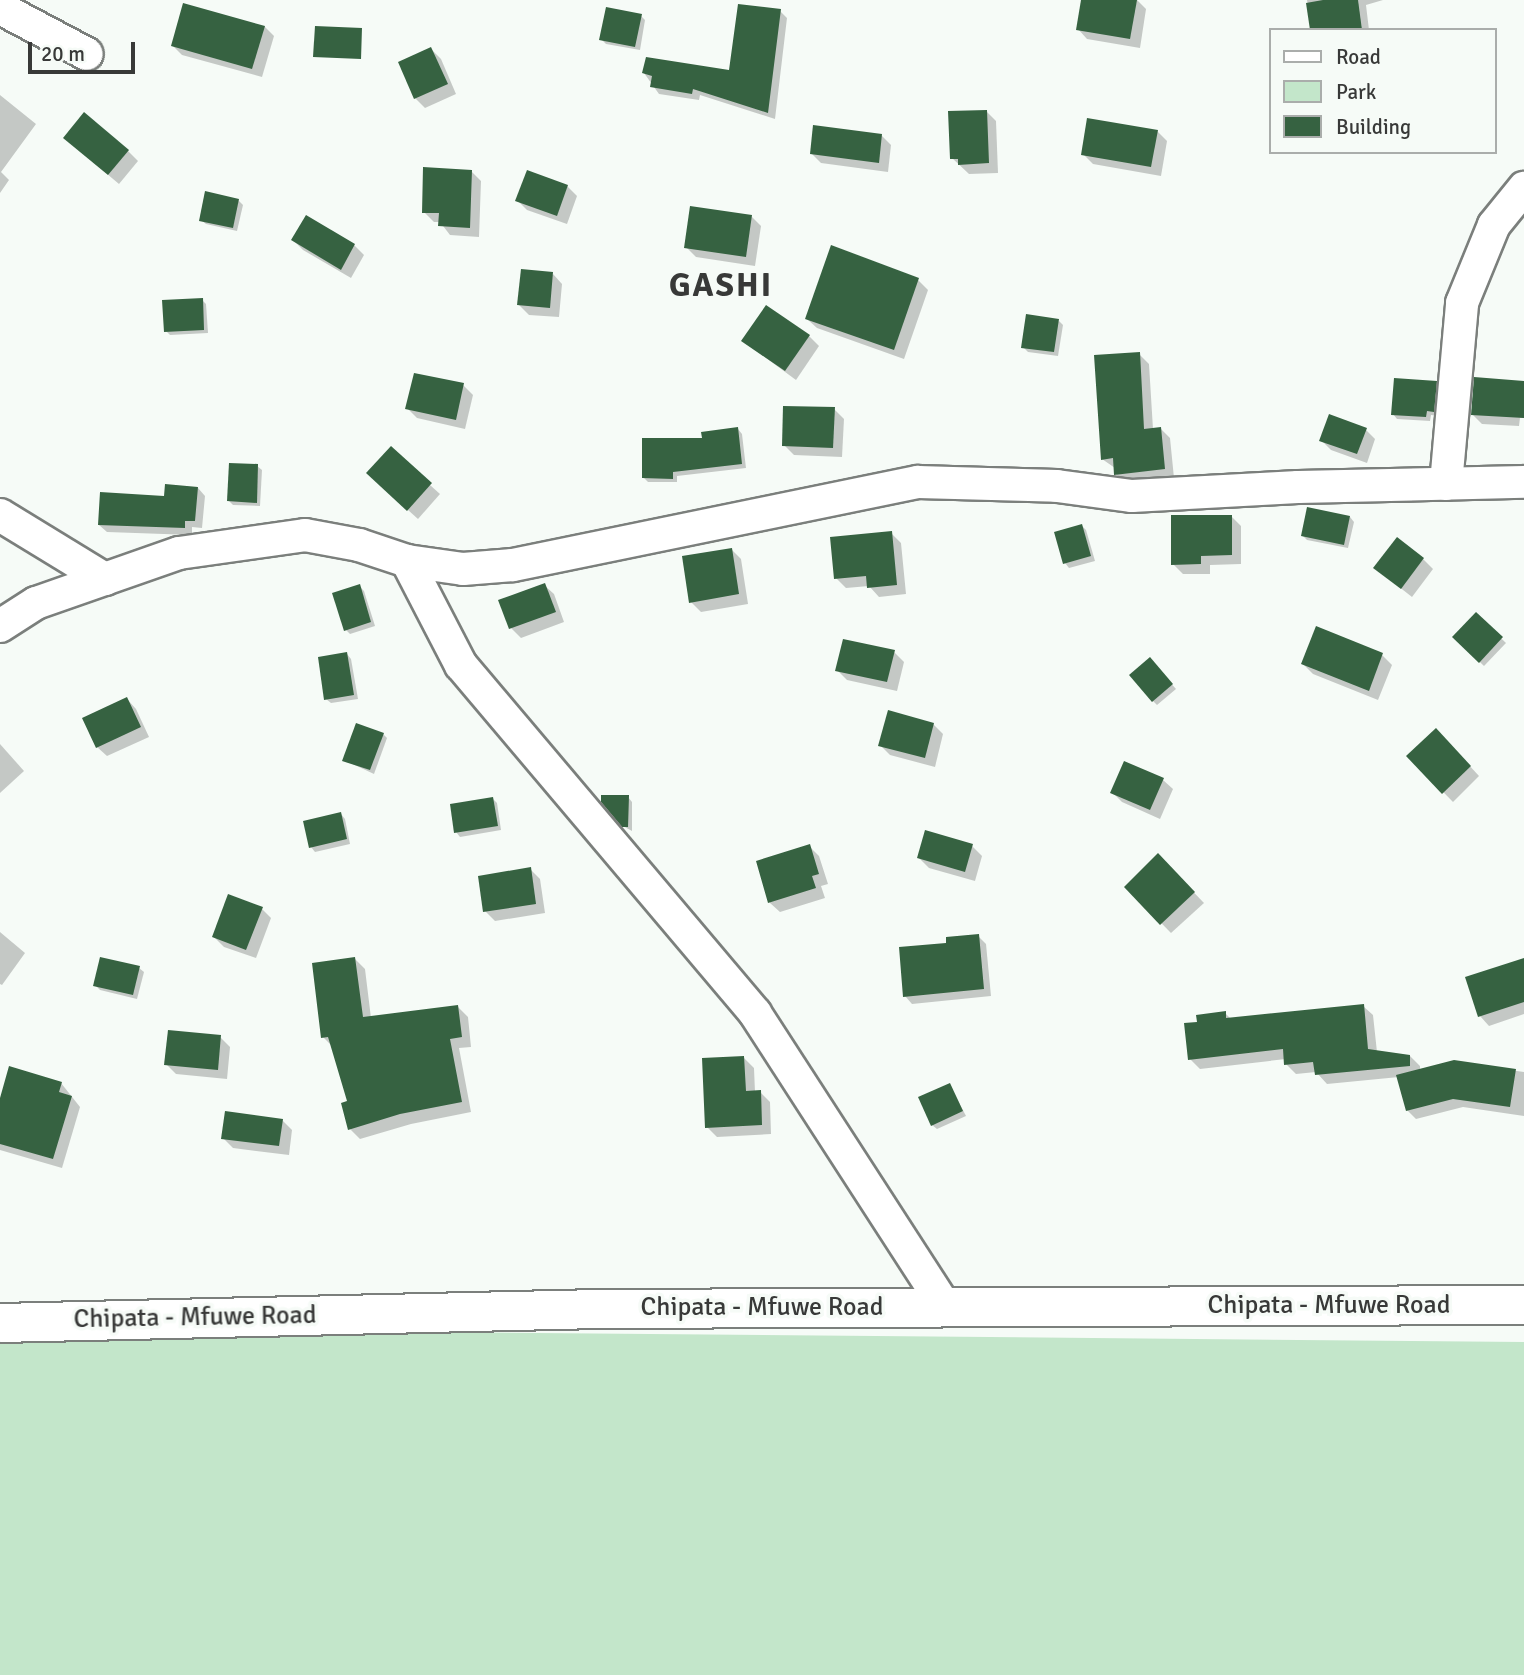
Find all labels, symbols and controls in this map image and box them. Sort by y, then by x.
scale bar [32,28,138,72]
legend [1268,28,1496,154]
text: 20 m [41,41,85,67]
text: Road [1336,44,1381,70]
text: Park [1336,79,1376,105]
text: Building [1336,114,1411,140]
district label: GASHI [670,266,772,306]
street label: Chipata - Mfuwe Road [1208,1290,1450,1322]
street label: Chipata - Mfuwe Road [641,1292,883,1324]
street label: Chipata - Mfuwe Road [73,1300,317,1336]

